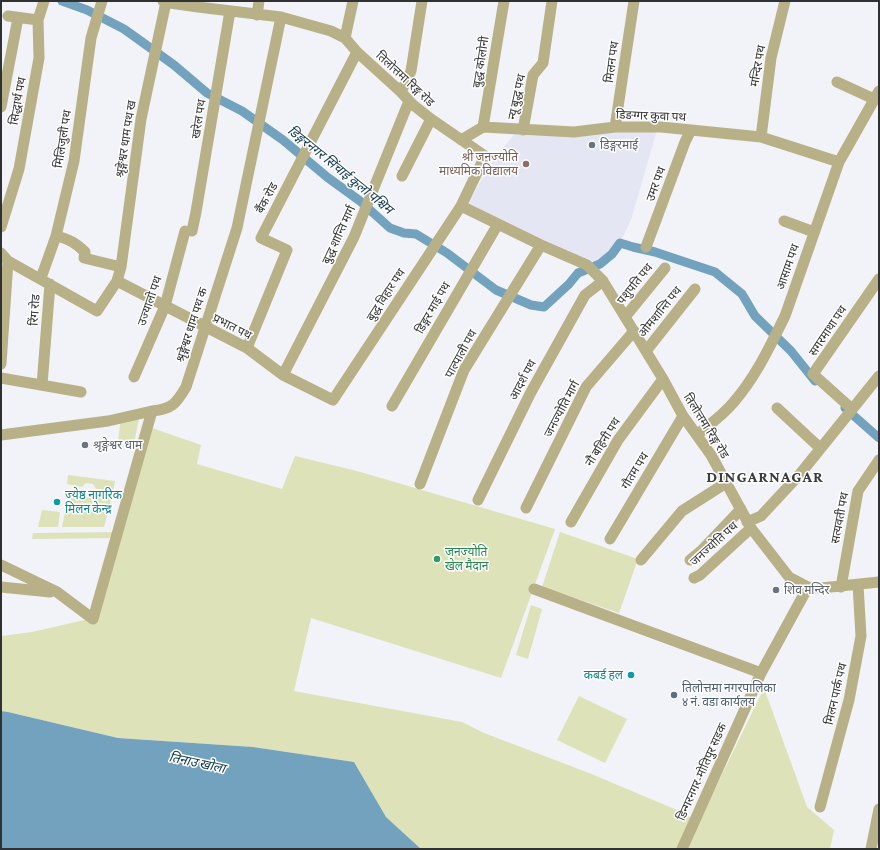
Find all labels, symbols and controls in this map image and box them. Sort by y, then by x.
street label: बुद्ध कोलोनी [470,35,492,89]
street label: मिलन पथ [602,40,622,84]
street label: मन्दिर पथ [747,44,769,88]
street label: तिलोत्तमा रिङ्ग रोड [373,48,437,110]
street label: न्यू बुद्ध पथ [505,73,529,121]
street label: सिद्धार्थ पथ [7,76,29,126]
street label: खरेल पथ [189,98,209,140]
street label: श्रृङ्गेश्वर धाम पथ ख [113,99,139,179]
street label: डिङग्गर कुवा पथ [616,108,686,124]
street label: मिलिजुली पथ [51,109,75,169]
water label: डिङ्गरनगर सिंचाई कुलो पश्चिम [284,123,396,217]
place label: डिङ्गरमाई [600,138,638,152]
marker: डिङ्गरमाई [587,140,597,150]
place label: श्री जनज्योति माध्यमिक विद्यालय [439,150,518,178]
marker: श्री जनज्योति माध्यमिक विद्यालय [521,159,531,169]
street label: उमर पथ [643,165,669,203]
street label: बैंक रोड [253,180,281,216]
street label: बुद्ध शान्ति मार्ग [319,203,359,267]
street label: आसाम पथ [773,242,803,292]
street label: पशुपति पथ [614,261,656,307]
street label: बुद्ध विहार पथ [364,266,408,324]
street label: उज्यालो पथ [135,274,165,328]
street label: डिङ्गर माई पथ [412,280,454,336]
street label: ओमशान्ति पथ [635,284,685,340]
street label: श्रृङ्गेश्वर धाम पथ क [173,286,211,364]
street label: रिंग रोड [27,294,43,326]
street label: सगरमाथा पथ [806,303,850,359]
street label: प्रभात पथ [210,311,254,343]
street label: पाल्पाली पथ [442,327,480,381]
street label: आदर्श पथ [506,357,540,403]
street label: जनज्योति मार्ग [541,378,583,440]
street label: तिलोत्तमा रिङ्ग रोड [680,391,732,461]
street label: नौ बहिनी पथ [582,415,624,469]
place label: श्रृङ्गेश्वर धाम [93,438,142,452]
marker: श्रृङ्गेश्वर धाम [80,440,90,450]
street label: गौतम पथ [618,450,652,492]
district label: DINGARNAGAR [706,467,824,487]
place label: ज्येष्ठ नागरिक मिलन केन्द्र [65,488,122,516]
street label: सत्यवती पथ [828,491,852,545]
marker: ज्येष्ठ नागरिक मिलन केन्द्र [52,497,62,507]
street label: जनज्योति पथ [687,519,741,569]
place label: जनज्योति खेल मैदान [445,545,489,573]
marker: जनज्योति खेल मैदान [432,554,442,564]
place label: शिव मन्दिर [784,583,829,597]
marker: शिव मन्दिर [771,585,781,595]
street label: मिलन पार्क पथ [822,662,850,726]
place label: कबर्ड हल [584,668,623,682]
marker: कबर्ड हल [626,670,636,680]
place label: तिलोत्तमा नगरपालिका ४ नं. वडा कार्यलय [682,681,776,709]
marker: तिलोत्तमा नगरपालिका ४ नं. वडा कार्यलय [669,690,679,700]
street label: डिन्गरनगर-मोतिपुर सडक [674,721,730,823]
water label: तिनाउ खोला [167,749,227,777]

